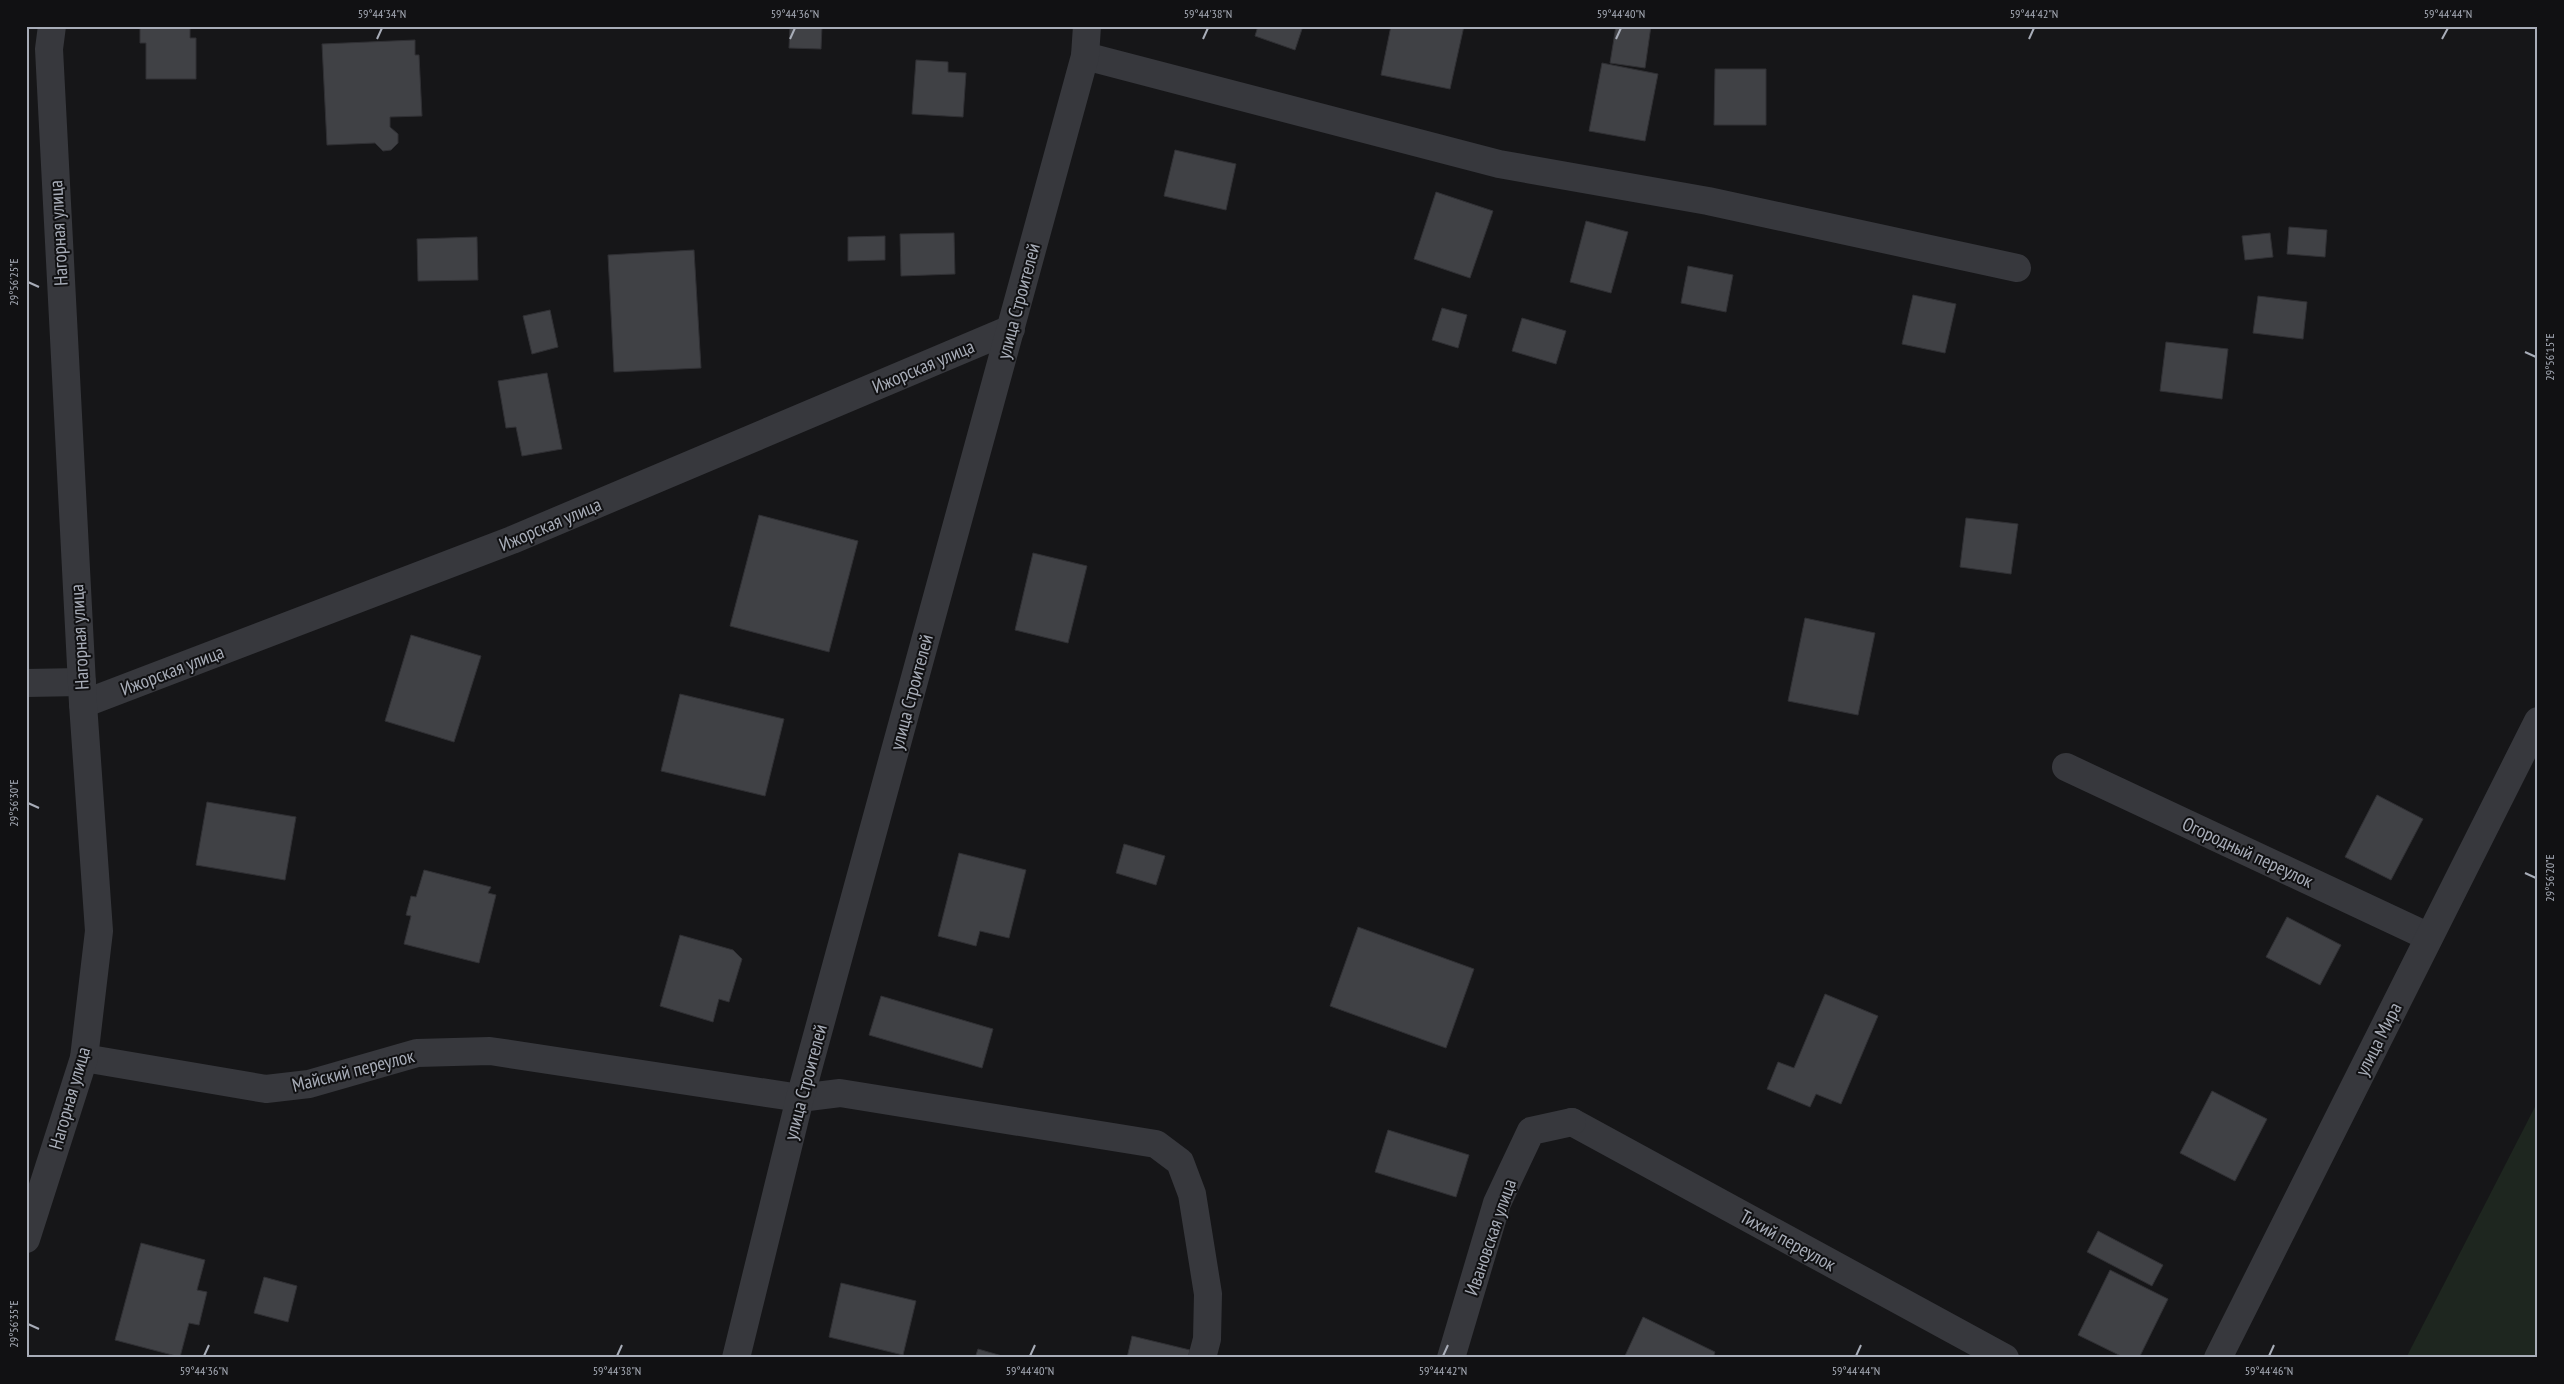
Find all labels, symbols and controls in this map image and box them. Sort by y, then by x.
text: 59°44'34"N [358,6,406,21]
text: 59°44'36"N [771,6,819,21]
text: 59°44'38"N [1184,6,1232,21]
text: 59°44'40"N [1597,6,1645,21]
text: 59°44'42"N [2010,6,2058,21]
text: 59°44'44"N [2424,6,2472,21]
street label: Нагорная улица [43,180,73,286]
street label: улица Строителей [991,240,1045,362]
text: 29°56'25"E [6,258,21,306]
text: 29°56'15"E [2542,333,2557,381]
street label: Ижорская улица [868,334,978,398]
street label: Ижорская улица [495,492,605,556]
street label: Нагорная улица [64,584,94,690]
street label: улица Строителей [884,631,938,753]
street label: Ижорская улица [117,639,227,701]
text: 29°56'30"E [6,779,21,827]
street label: Огородный переулок [2179,811,2318,893]
text: 29°56'20"E [2542,854,2557,902]
street label: улица Мира [2349,998,2407,1080]
street label: улица Строителей [778,1021,832,1143]
street label: Майский переулок [289,1043,417,1097]
street label: Нагорная улица [43,1044,95,1152]
street label: Ивановская улица [1459,1176,1521,1298]
street label: Тихий переулок [1736,1204,1841,1276]
text: 29°56'35"E [6,1300,21,1348]
text: 59°44'36"N [180,1363,228,1378]
text: 59°44'38"N [593,1363,641,1378]
text: 59°44'40"N [1006,1363,1054,1378]
text: 59°44'42"N [1419,1363,1467,1378]
text: 59°44'44"N [1832,1363,1880,1378]
text: 59°44'46"N [2245,1363,2293,1378]

